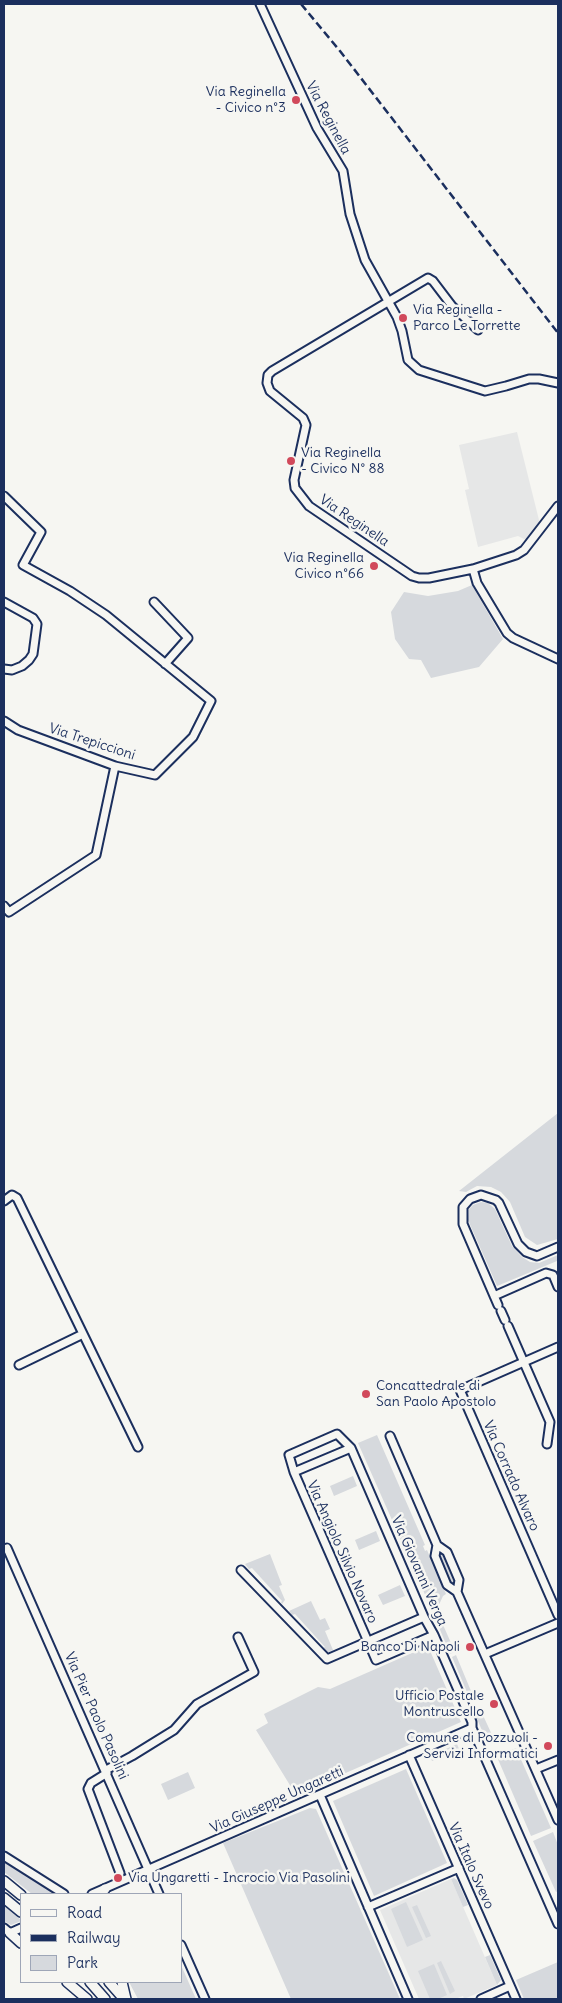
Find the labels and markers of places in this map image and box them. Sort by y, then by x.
place label: Via Reginella - Civico n°3 [206,84,286,116]
marker: Via Reginella - Civico n°3 [290,94,302,106]
place label: Via Reginella - Parco Le Torrette [413,302,521,334]
marker: Via Reginella - Parco Le Torrette [397,312,409,324]
place label: Via Reginella - Civico N° 88 [301,445,385,478]
marker: Via Reginella - Civico N° 88 [285,455,297,467]
place label: Via Reginella Civico n°66 [284,550,364,582]
marker: Via Reginella Civico n°66 [368,560,380,572]
place label: Concattedrale di San Paolo Apostolo [376,1378,496,1410]
marker: Concattedrale di San Paolo Apostolo [360,1388,372,1400]
place label: Banco Di Napoli [360,1639,460,1655]
marker: Banco Di Napoli [464,1641,476,1653]
place label: Ufficio Postale Montruscello [395,1688,484,1720]
marker: Ufficio Postale Montruscello [488,1698,500,1710]
place label: Comune di Pozzuoli - Servizi Informatici [406,1730,538,1762]
marker: Comune di Pozzuoli - Servizi Informatici [542,1740,554,1752]
place label: Via Ungaretti - Incrocio Via Pasolini [128,1870,350,1886]
marker: Via Ungaretti - Incrocio Via Pasolini [112,1872,124,1884]

